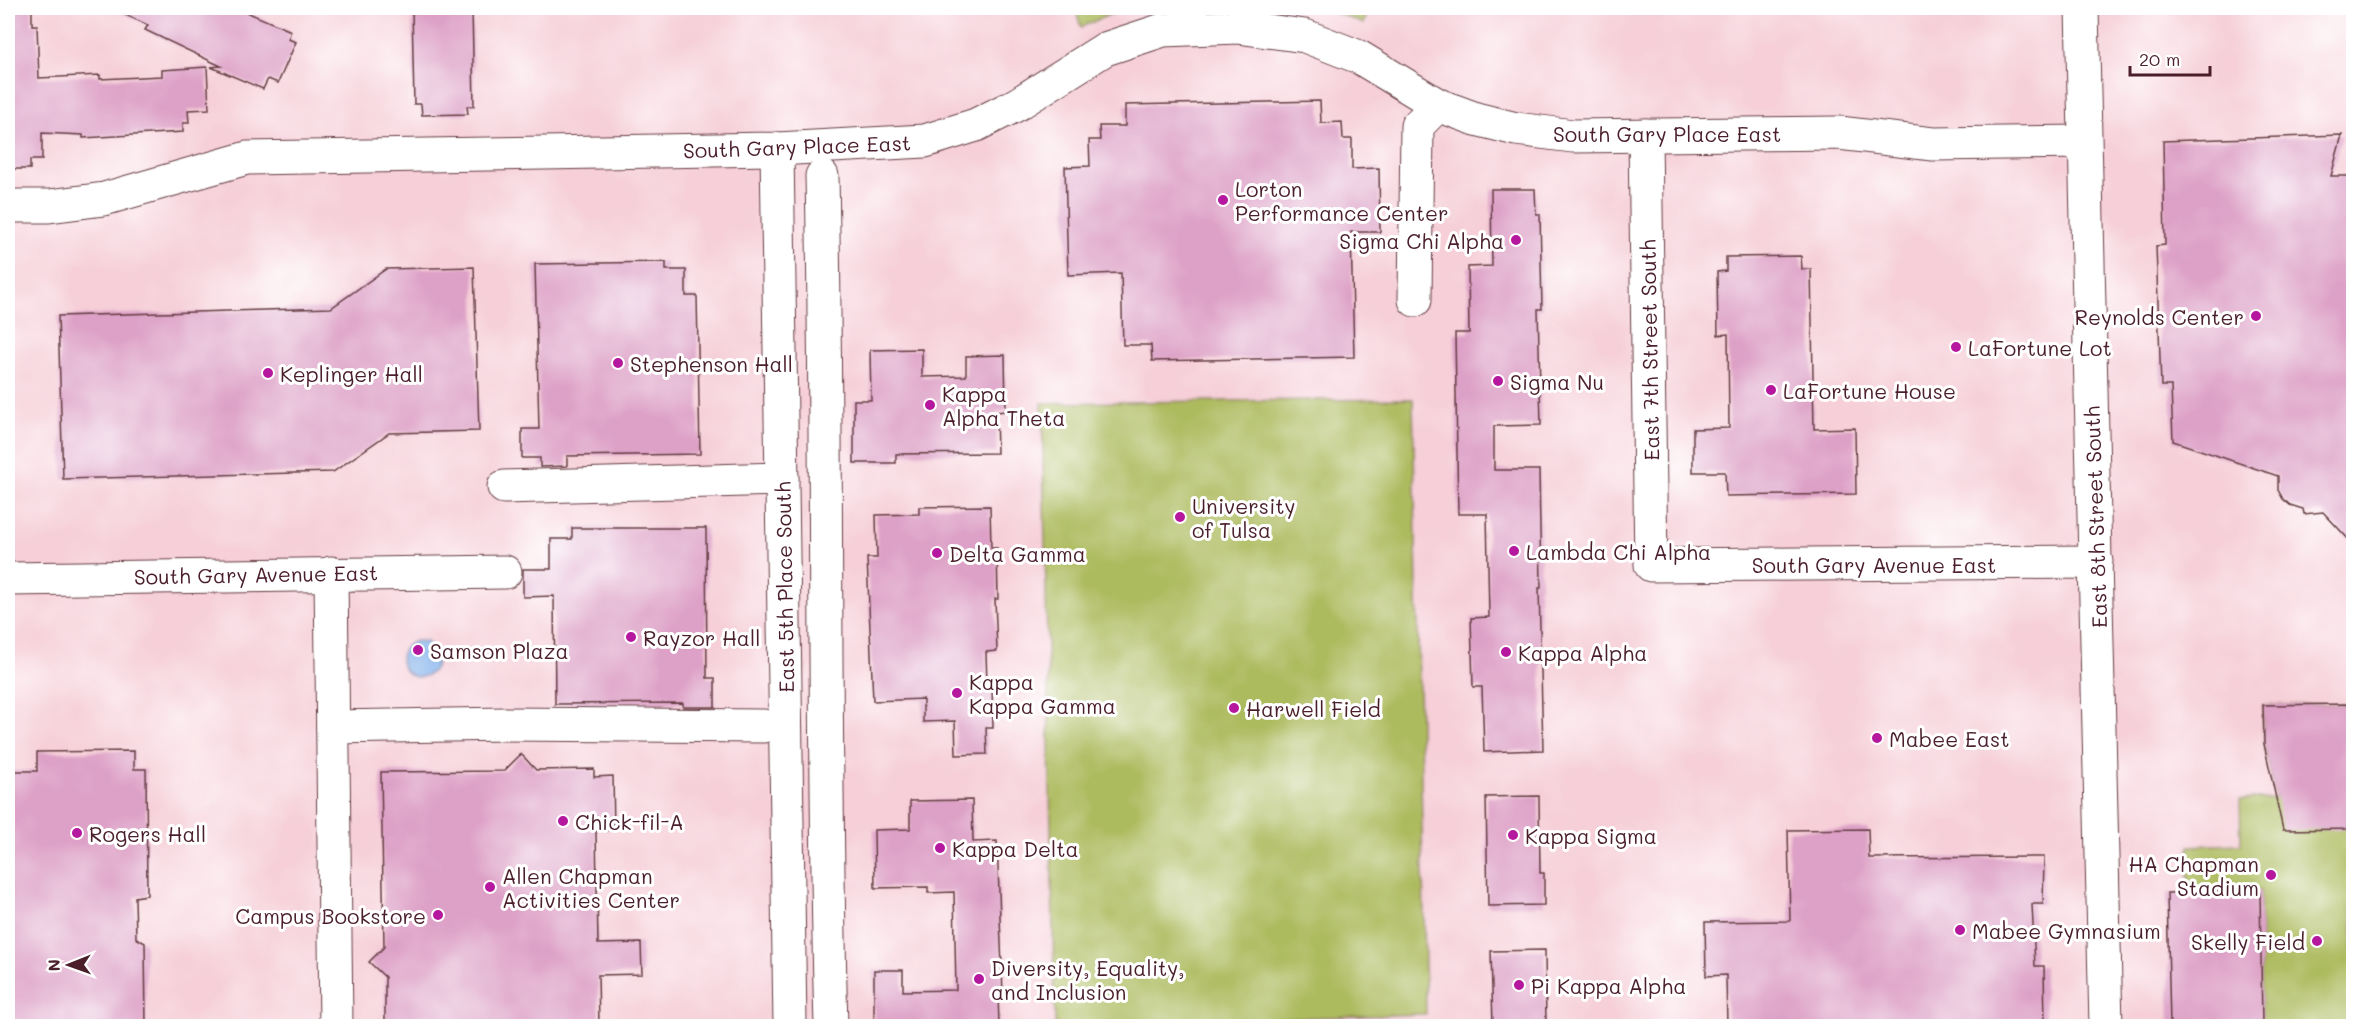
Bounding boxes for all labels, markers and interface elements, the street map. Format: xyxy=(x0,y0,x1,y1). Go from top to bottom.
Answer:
scale bar xyxy=(2130,39,2210,77)
text: 20 m xyxy=(2139,47,2180,71)
street label: South Gary Place East xyxy=(1553,120,1781,147)
street label: South Gary Place East xyxy=(682,129,912,163)
place label: Lorton Performance Center xyxy=(1235,175,1448,226)
marker: Lorton Performance Center xyxy=(1216,193,1230,207)
place label: Sigma Chi Alpha xyxy=(1339,227,1504,254)
marker: Sigma Chi Alpha xyxy=(1509,233,1523,247)
street label: East 7th Street South xyxy=(1634,239,1664,461)
place label: Reynolds Center xyxy=(2075,303,2244,330)
marker: Reynolds Center xyxy=(2249,309,2263,323)
place label: LaFortune Lot xyxy=(1968,334,2112,361)
marker: LaFortune Lot xyxy=(1949,340,1963,354)
place label: Stephenson Hall xyxy=(630,350,793,377)
marker: Stephenson Hall xyxy=(611,356,625,370)
place label: Keplinger Hall xyxy=(280,360,423,387)
marker: Keplinger Hall xyxy=(261,366,275,380)
place label: Sigma Nu xyxy=(1510,368,1604,395)
marker: Sigma Nu xyxy=(1491,374,1505,388)
place label: LaFortune House xyxy=(1783,377,1956,404)
place label: Kappa Alpha Theta xyxy=(942,380,1065,431)
marker: LaFortune House xyxy=(1764,383,1778,397)
marker: Kappa Alpha Theta xyxy=(923,398,937,412)
street label: East 8th Street South xyxy=(2078,405,2112,629)
street label: East 5th Place South xyxy=(769,481,799,693)
place label: University of Tulsa xyxy=(1192,492,1296,543)
marker: University of Tulsa xyxy=(1173,510,1187,524)
place label: Lambda Chi Alpha xyxy=(1526,538,1711,565)
place label: Delta Gamma xyxy=(949,540,1086,567)
marker: Lambda Chi Alpha xyxy=(1507,544,1521,558)
marker: Delta Gamma xyxy=(930,546,944,560)
street label: South Gary Avenue East xyxy=(1752,551,1996,578)
street label: South Gary Avenue East xyxy=(134,558,378,590)
place label: Rayzor Hall xyxy=(643,624,761,651)
marker: Rayzor Hall xyxy=(624,630,638,644)
place label: Samson Plaza xyxy=(430,637,569,664)
place label: Kappa Alpha xyxy=(1518,639,1647,666)
marker: Samson Plaza xyxy=(411,643,425,657)
marker: Kappa Alpha xyxy=(1499,645,1513,659)
place label: Kappa Kappa Gamma xyxy=(969,668,1116,719)
marker: Kappa Kappa Gamma xyxy=(950,686,964,700)
place label: Harwell Field xyxy=(1246,695,1381,722)
marker: Harwell Field xyxy=(1227,701,1241,715)
place label: Mabee East xyxy=(1889,725,2009,752)
marker: Mabee East xyxy=(1870,731,1884,745)
place label: Chick-fil-A xyxy=(575,808,684,835)
marker: Chick-fil-A xyxy=(556,814,570,828)
place label: Rogers Hall xyxy=(89,820,206,847)
place label: Kappa Sigma xyxy=(1525,822,1657,849)
marker: Rogers Hall xyxy=(70,826,84,840)
marker: Kappa Sigma xyxy=(1506,828,1520,842)
place label: Kappa Delta xyxy=(952,835,1079,862)
marker: Kappa Delta xyxy=(933,841,947,855)
place label: HA Chapman Stadium xyxy=(2128,850,2259,901)
place label: Allen Chapman Activities Center xyxy=(502,862,680,913)
marker: HA Chapman Stadium xyxy=(2264,868,2278,882)
marker: Allen Chapman Activities Center xyxy=(483,880,497,894)
place label: Campus Bookstore xyxy=(235,902,426,929)
marker: Campus Bookstore xyxy=(431,908,445,922)
place label: Mabee Gymnasium xyxy=(1972,917,2161,944)
marker: Mabee Gymnasium xyxy=(1953,923,1967,937)
place label: Skelly Field xyxy=(2191,928,2305,955)
marker: Skelly Field xyxy=(2310,934,2324,948)
north arrow xyxy=(39,935,99,995)
place label: Diversity, Equality, and Inclusion xyxy=(991,954,1185,1005)
text: N xyxy=(43,959,64,972)
marker: Diversity, Equality, and Inclusion xyxy=(972,972,986,986)
place label: Pi Kappa Alpha xyxy=(1531,972,1686,999)
marker: Pi Kappa Alpha xyxy=(1512,978,1526,992)

